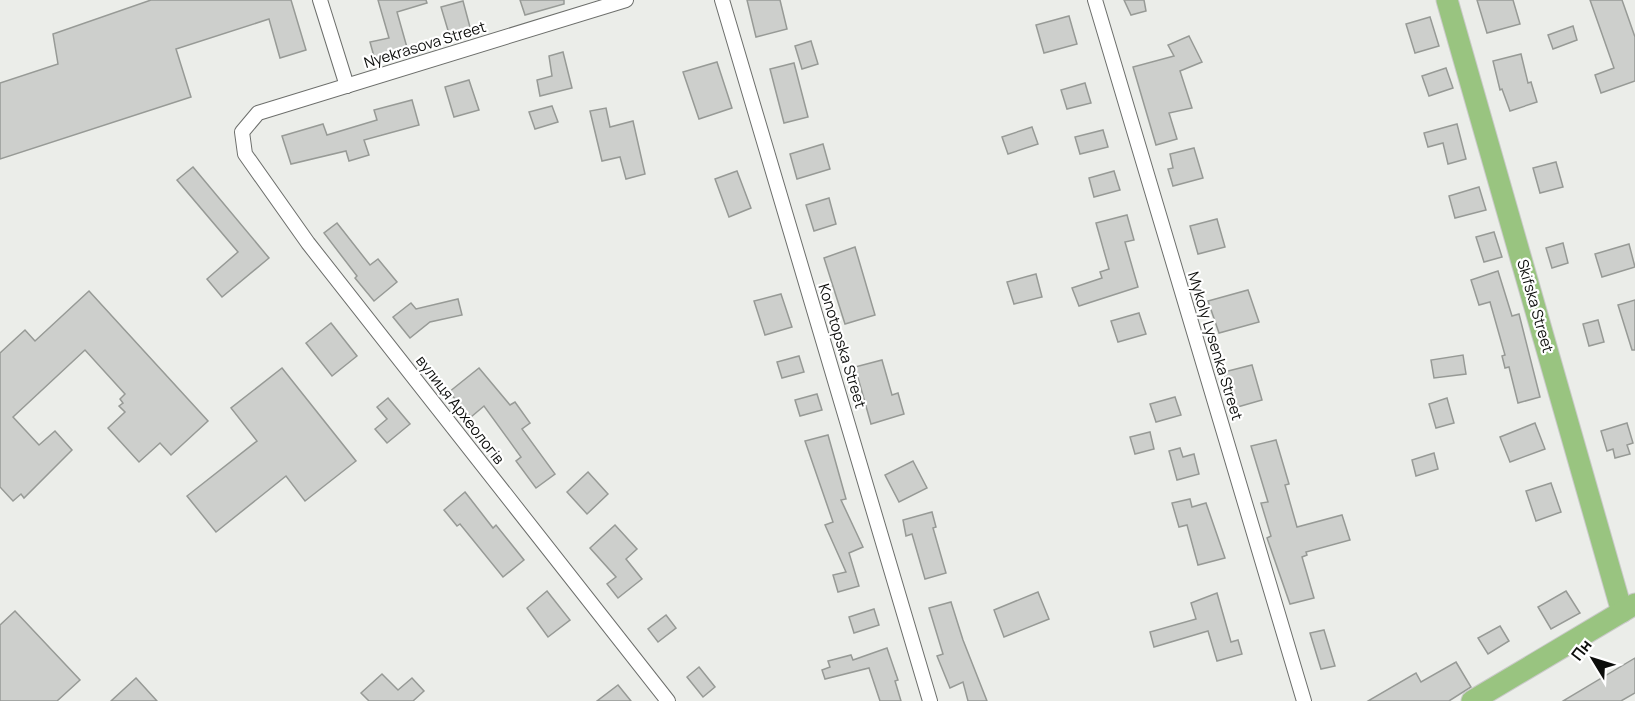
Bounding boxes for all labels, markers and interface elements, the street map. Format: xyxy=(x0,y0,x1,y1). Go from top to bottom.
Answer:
street label: Nyekrasova Street xyxy=(361,16,488,73)
street label: Skifska Street xyxy=(1512,257,1559,355)
street label: Mykoly Lysenka Street xyxy=(1183,269,1248,423)
street label: Konotopska Street xyxy=(814,281,871,411)
street label: вулиця Археологів xyxy=(411,351,510,468)
north arrow xyxy=(1563,629,1623,689)
text: Пн xyxy=(1566,635,1596,665)

